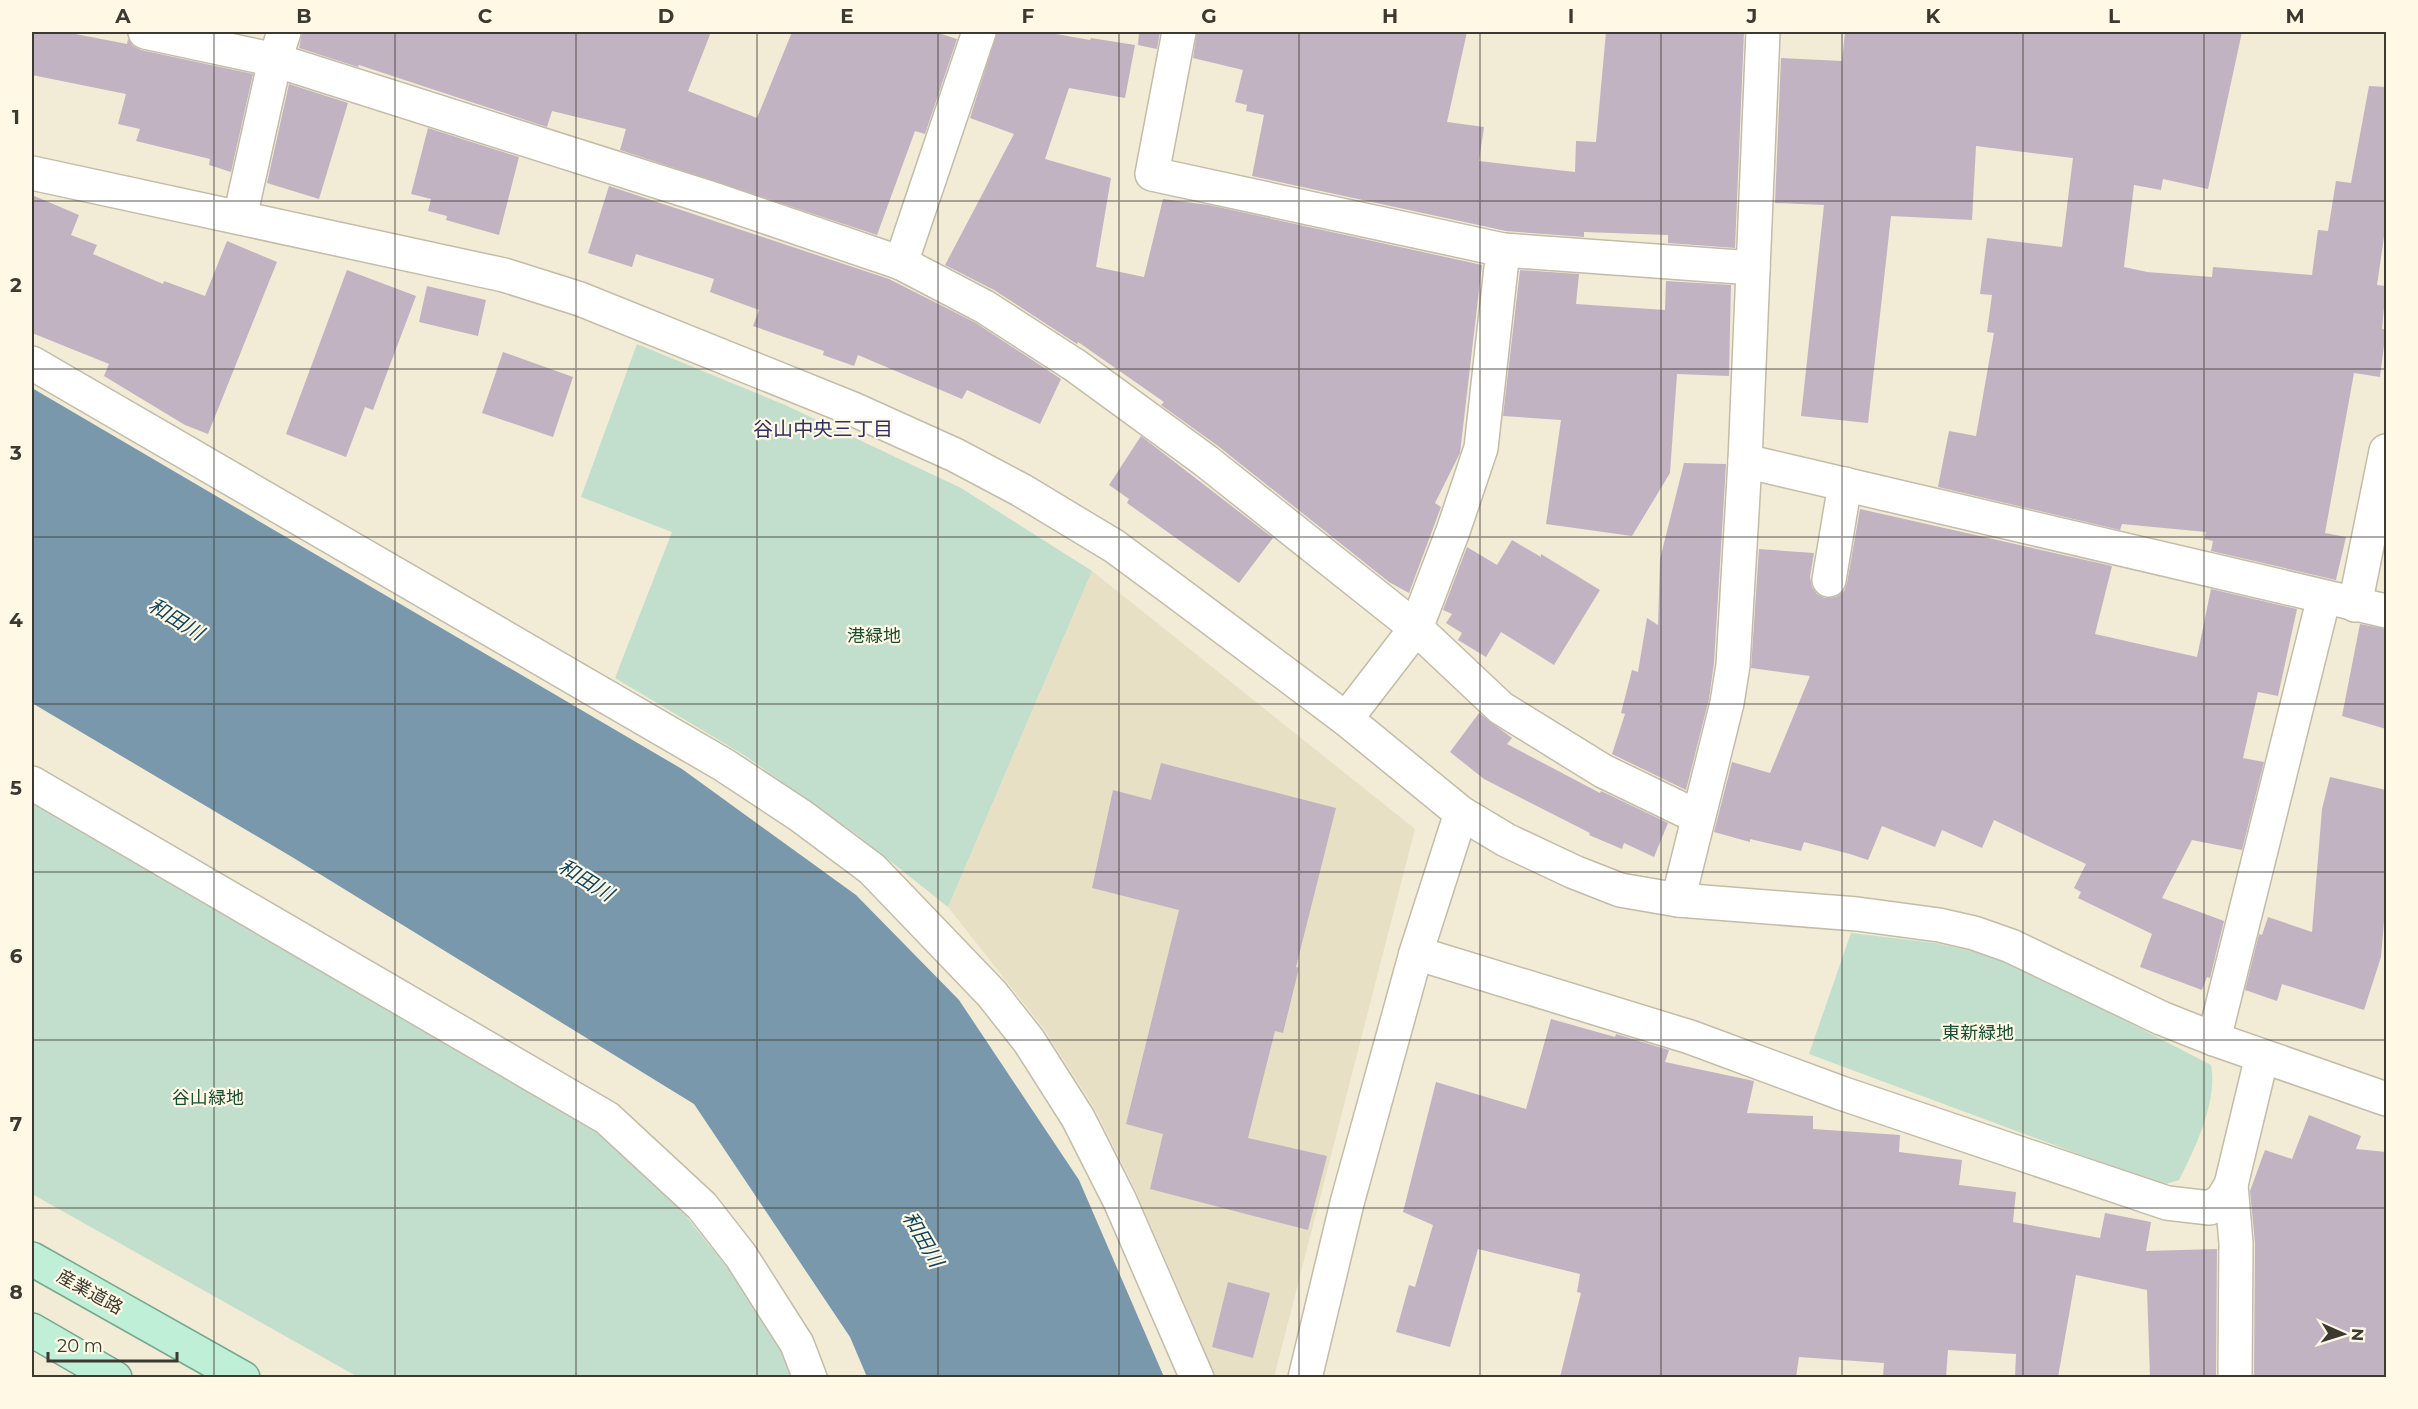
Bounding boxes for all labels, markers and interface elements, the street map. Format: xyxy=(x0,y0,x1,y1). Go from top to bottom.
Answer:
text: A xyxy=(114,4,131,28)
text: B xyxy=(296,4,312,28)
text: C xyxy=(478,4,493,28)
text: D xyxy=(658,4,674,28)
text: E xyxy=(840,4,854,28)
text: F xyxy=(1022,4,1035,28)
text: G xyxy=(1201,4,1217,28)
text: H xyxy=(1382,4,1398,28)
text: I xyxy=(1568,4,1574,28)
text: J xyxy=(1746,4,1757,28)
text: K xyxy=(1926,4,1942,28)
text: L xyxy=(2108,4,2120,28)
text: M xyxy=(2285,4,2305,28)
text: 1 xyxy=(12,105,20,129)
text: 2 xyxy=(10,273,22,297)
district label: 谷山中央三丁目 xyxy=(753,417,893,441)
text: 3 xyxy=(9,441,22,465)
water label: 和田川 xyxy=(144,593,209,646)
text: 4 xyxy=(9,608,23,632)
park label: 港緑地 xyxy=(847,625,901,647)
text: 5 xyxy=(10,776,22,800)
water label: 和田川 xyxy=(554,854,619,907)
text: 6 xyxy=(10,944,23,968)
park label: 東新緑地 xyxy=(1942,1022,2014,1044)
park label: 谷山緑地 xyxy=(172,1087,244,1109)
text: 7 xyxy=(10,1112,22,1136)
water label: 和田川 xyxy=(898,1207,949,1273)
street label: 産業道路 xyxy=(53,1265,127,1319)
text: 8 xyxy=(9,1280,23,1304)
north arrow xyxy=(2313,1304,2373,1364)
scale bar xyxy=(48,1325,177,1363)
text: N xyxy=(2348,1328,2367,1342)
text: 20 m xyxy=(57,1335,103,1357)

